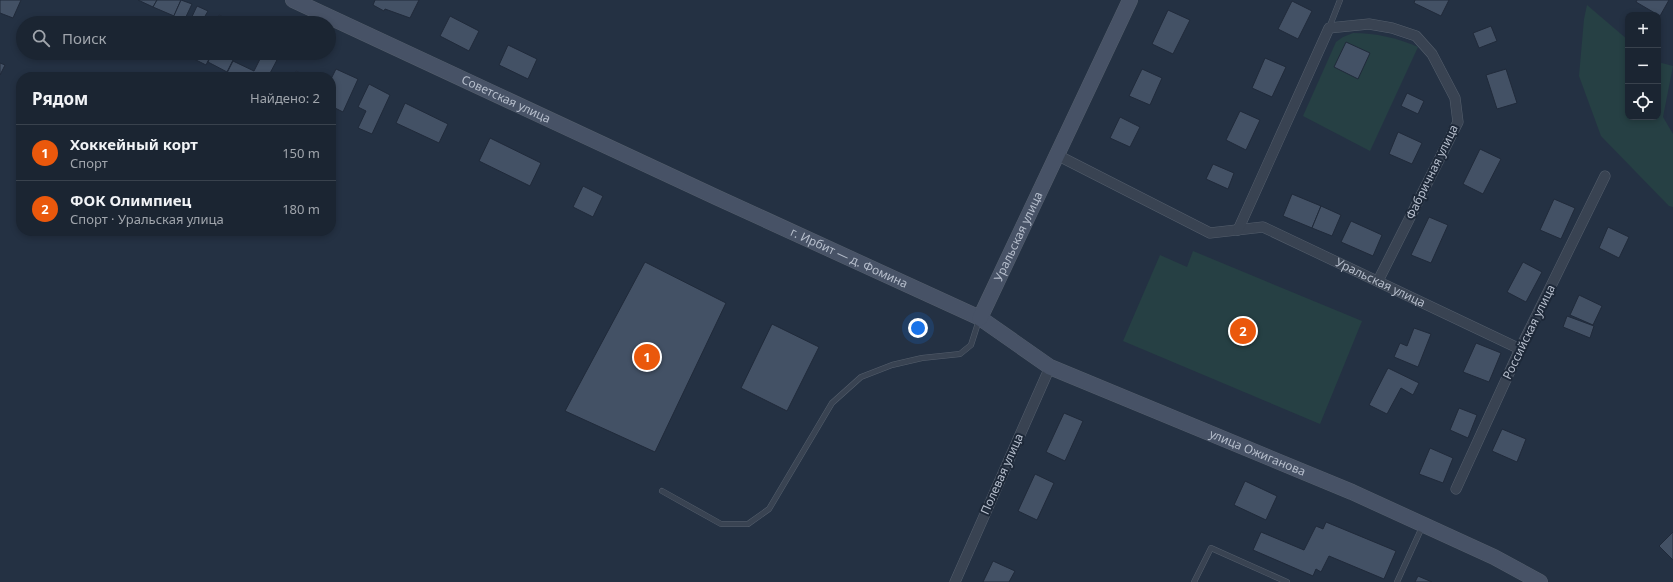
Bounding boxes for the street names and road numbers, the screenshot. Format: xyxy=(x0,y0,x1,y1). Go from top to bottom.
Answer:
street label: Советская улица xyxy=(459,71,554,127)
street label: Фабричная улица xyxy=(1401,122,1462,222)
street label: Уральская улица xyxy=(989,189,1046,284)
street label: г. Ирбит — д. Фомина xyxy=(788,223,911,292)
street label: Уральская улица xyxy=(1333,254,1428,311)
street label: Российская улица xyxy=(1498,281,1559,382)
street label: улица Ожиганова xyxy=(1207,425,1308,480)
street label: Полевая улица xyxy=(976,431,1027,517)

